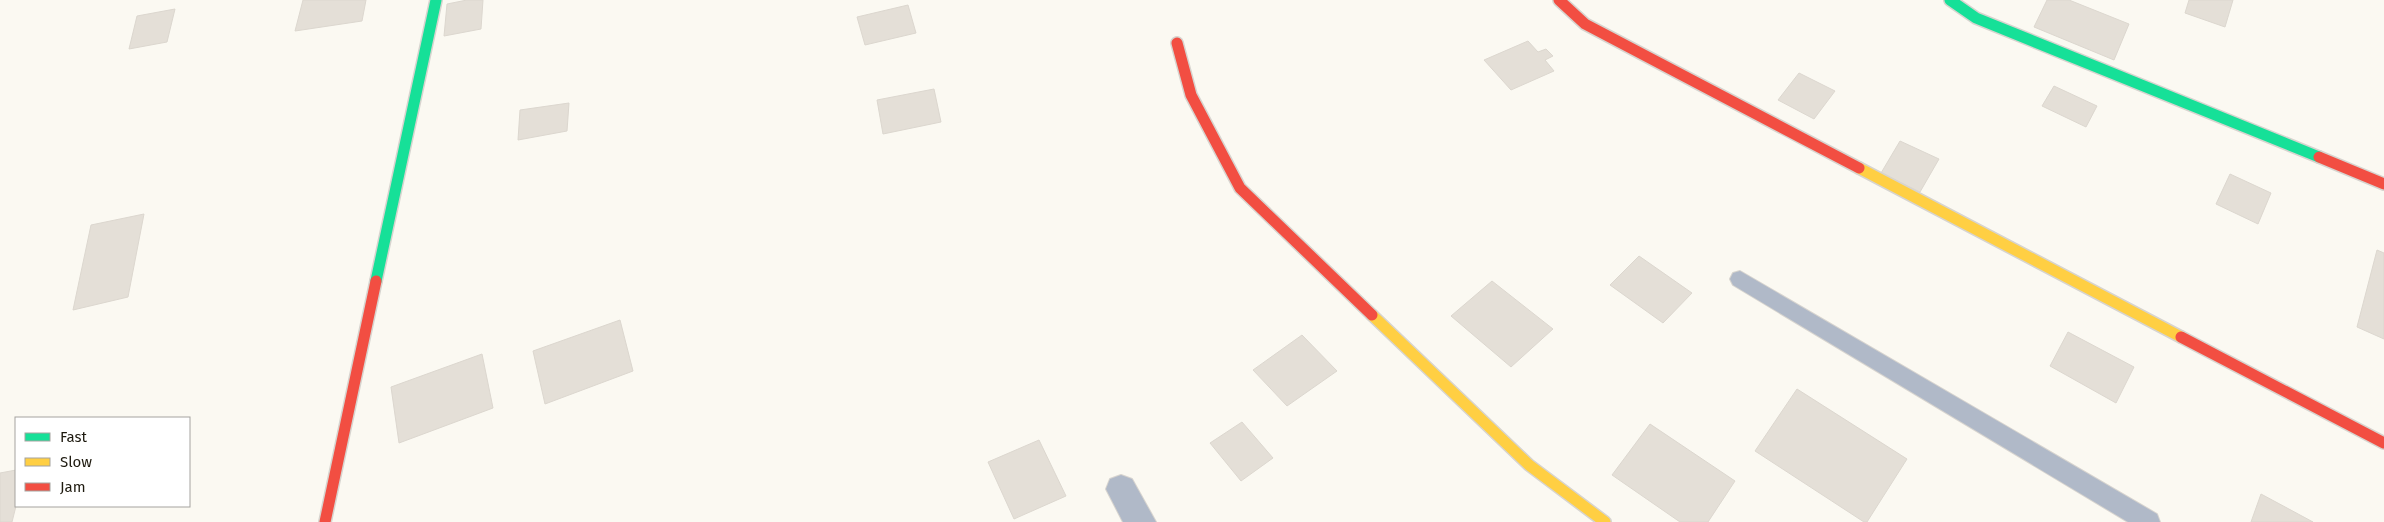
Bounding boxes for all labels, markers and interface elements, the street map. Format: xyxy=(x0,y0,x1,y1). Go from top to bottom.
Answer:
legend xyxy=(15,417,190,507)
text: Fast xyxy=(60,428,87,446)
text: Slow xyxy=(60,453,92,471)
text: Jam xyxy=(60,478,86,496)

